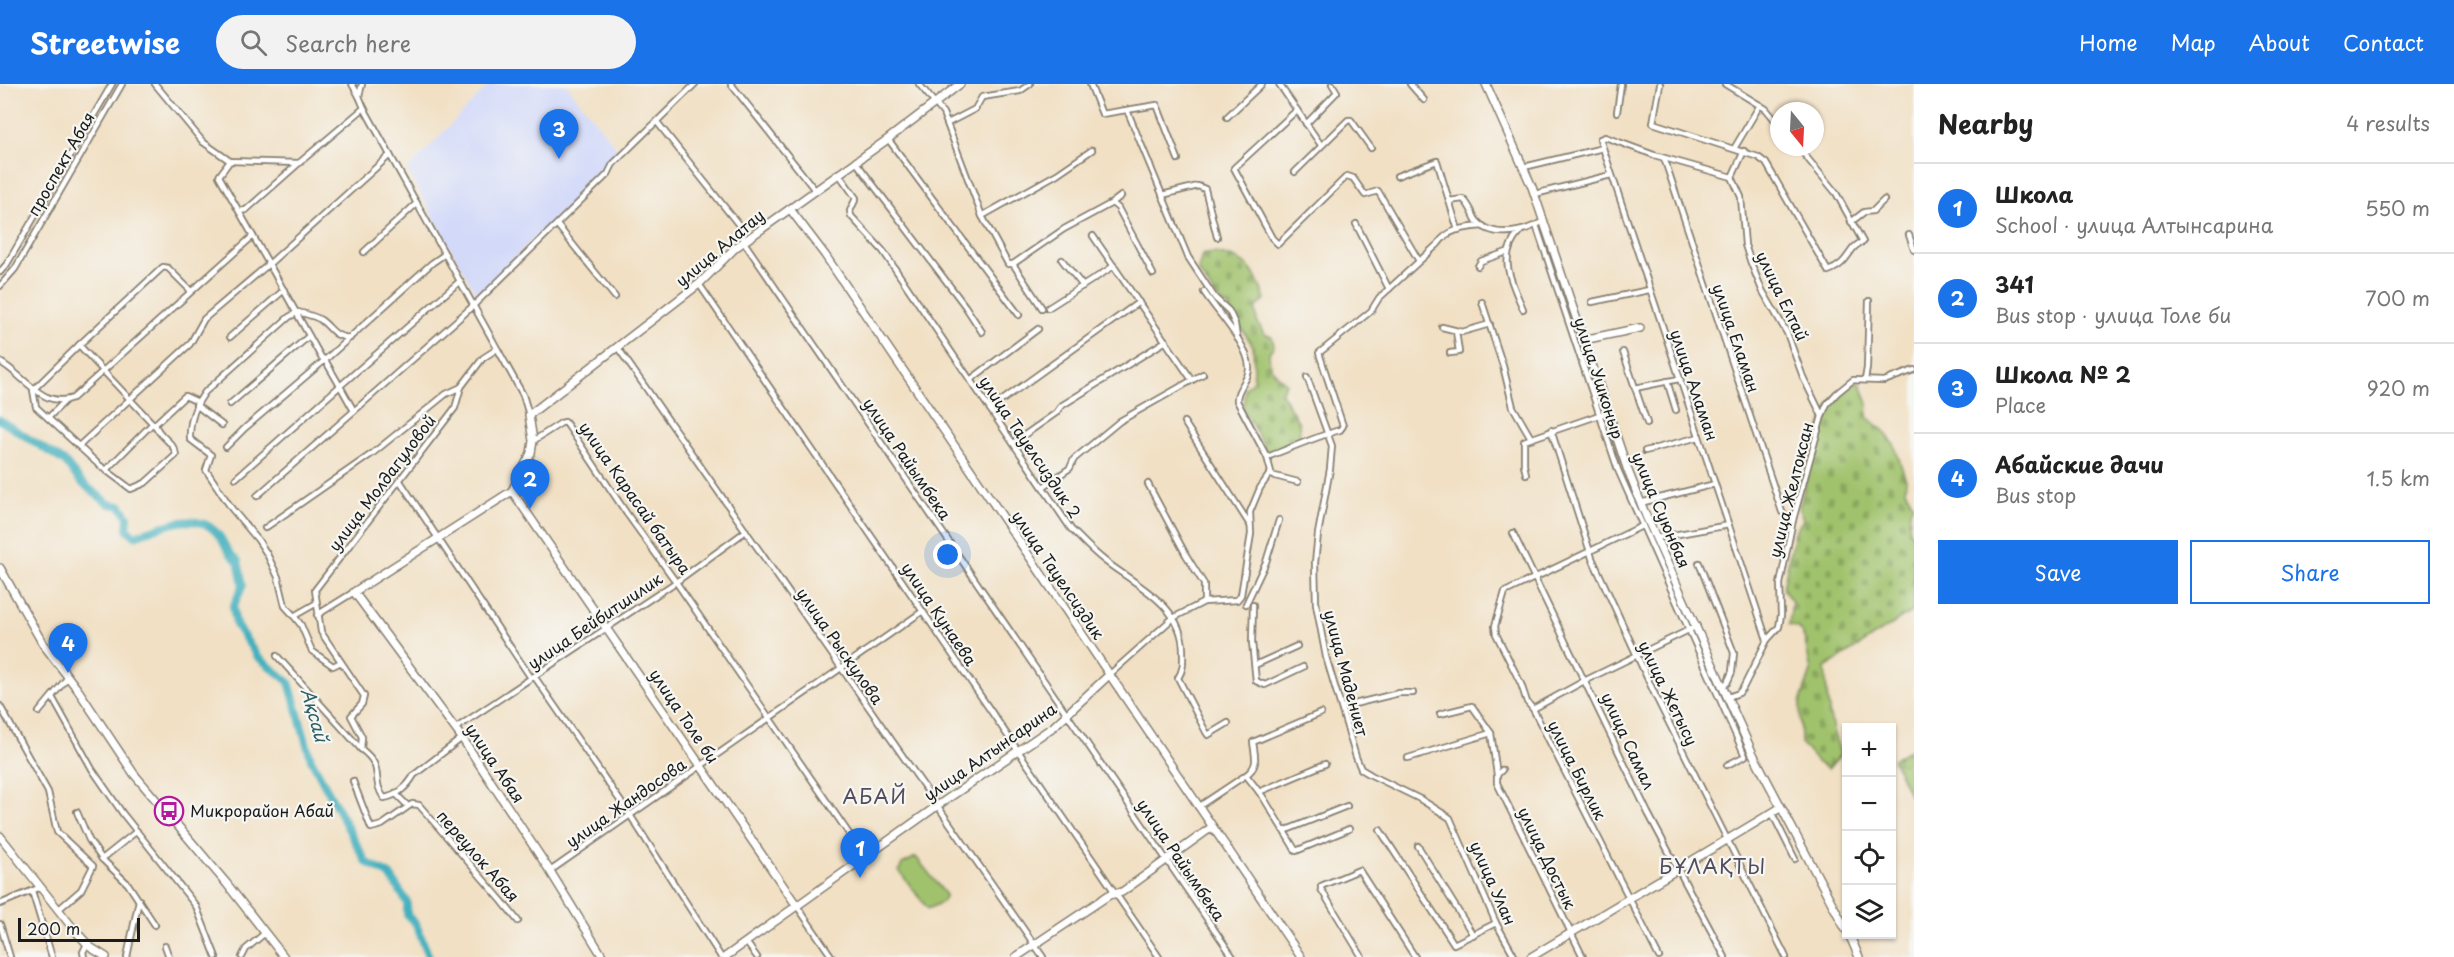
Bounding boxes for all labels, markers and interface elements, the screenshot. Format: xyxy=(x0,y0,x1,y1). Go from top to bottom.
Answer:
search box xyxy=(216,15,636,69)
text: Streetwise xyxy=(30,21,180,64)
icon: search xyxy=(237,26,270,59)
text: Search here xyxy=(285,26,411,59)
text: Home xyxy=(2079,26,2138,58)
text: Map xyxy=(2171,26,2216,58)
text: About xyxy=(2249,26,2310,58)
text: Contact xyxy=(2343,26,2424,58)
north arrow xyxy=(1770,102,1824,156)
text: Nearby xyxy=(1938,104,2033,143)
street label: проспект Абая xyxy=(21,107,100,220)
text: 4 results xyxy=(2346,108,2430,138)
pin: 3 xyxy=(540,110,578,159)
text: Школа xyxy=(1995,177,2073,210)
text: 1 xyxy=(1953,193,1962,223)
text: 550 m xyxy=(2365,193,2430,223)
street label: улица Алатау xyxy=(670,203,769,292)
text: School · улица Алтынсарина xyxy=(1995,210,2273,240)
street label: улица Елтай xyxy=(1751,247,1815,344)
text: 341 xyxy=(1995,267,2034,300)
street label: улица Еламан xyxy=(1707,280,1767,395)
text: 2 xyxy=(1950,283,1965,313)
text: 700 m xyxy=(2365,283,2430,313)
text: Bus stop · улица Толе би xyxy=(1995,300,2231,330)
street label: улица Ушконыр xyxy=(1569,314,1631,442)
street label: улица Аламан xyxy=(1665,326,1725,444)
text: Школа № 2 xyxy=(1995,357,2131,390)
street label: улица Тауелсиздик 2 xyxy=(974,370,1088,523)
text: 3 xyxy=(1951,373,1964,403)
text: 920 m xyxy=(2367,373,2430,403)
text: Place xyxy=(1995,390,2046,420)
street label: улица Райымбека xyxy=(858,392,958,524)
street label: улица Молдагуловой xyxy=(322,409,441,556)
street label: улица Карасай батыра xyxy=(574,416,698,579)
street label: улица Желтоксан xyxy=(1762,420,1818,560)
text: Абайские дачи xyxy=(1995,447,2164,480)
street label: улица Суюнбая xyxy=(1627,448,1697,571)
pin: 2 xyxy=(510,460,550,509)
text: 4 xyxy=(1951,463,1964,493)
text: 1.5 km xyxy=(2367,463,2430,493)
text: Bus stop xyxy=(1995,480,2076,510)
street label: улица Тауелсиздик xyxy=(1007,505,1111,644)
your location xyxy=(933,540,962,569)
button: Save xyxy=(1938,540,2178,604)
button: Share xyxy=(2190,540,2430,604)
street label: улица Кунаева xyxy=(896,557,983,670)
street label: улица Бейбитшилик xyxy=(522,566,667,674)
street label: улица Рыскулова xyxy=(792,582,890,709)
street label: улица Мадениет xyxy=(1319,607,1375,739)
pin: 4 xyxy=(48,624,88,673)
street label: улица Жетысу xyxy=(1633,636,1705,749)
street label: улица Толе би xyxy=(644,663,725,768)
water label: Ақсай xyxy=(295,684,337,747)
street label: улица Самал xyxy=(1596,688,1662,793)
street label: улица Алтынсарина xyxy=(918,696,1061,806)
street label: улица Бирлик xyxy=(1542,716,1614,824)
street label: улица Абая xyxy=(460,718,531,807)
map controls xyxy=(1842,723,1896,939)
button: + xyxy=(1842,723,1896,777)
street label: улица Жандосова xyxy=(560,752,690,853)
button: − xyxy=(1842,777,1896,831)
district label: АБАЙ xyxy=(842,781,908,811)
street label: улица Райымбека xyxy=(1132,793,1232,925)
bus stop icon: Микрорайон Абай xyxy=(153,795,185,827)
place label: Микрорайон Абай xyxy=(190,798,334,822)
street label: улица Достык xyxy=(1513,802,1583,913)
street label: переулок Абая xyxy=(432,804,526,907)
pin: 1 xyxy=(840,828,880,878)
button: locate xyxy=(1842,831,1896,885)
street label: улица Улан xyxy=(1465,837,1523,928)
district label: БҰЛАҚТЫ xyxy=(1659,851,1767,881)
button: layers xyxy=(1842,885,1896,939)
scale bar xyxy=(18,915,140,942)
text: 200 m xyxy=(27,916,80,940)

